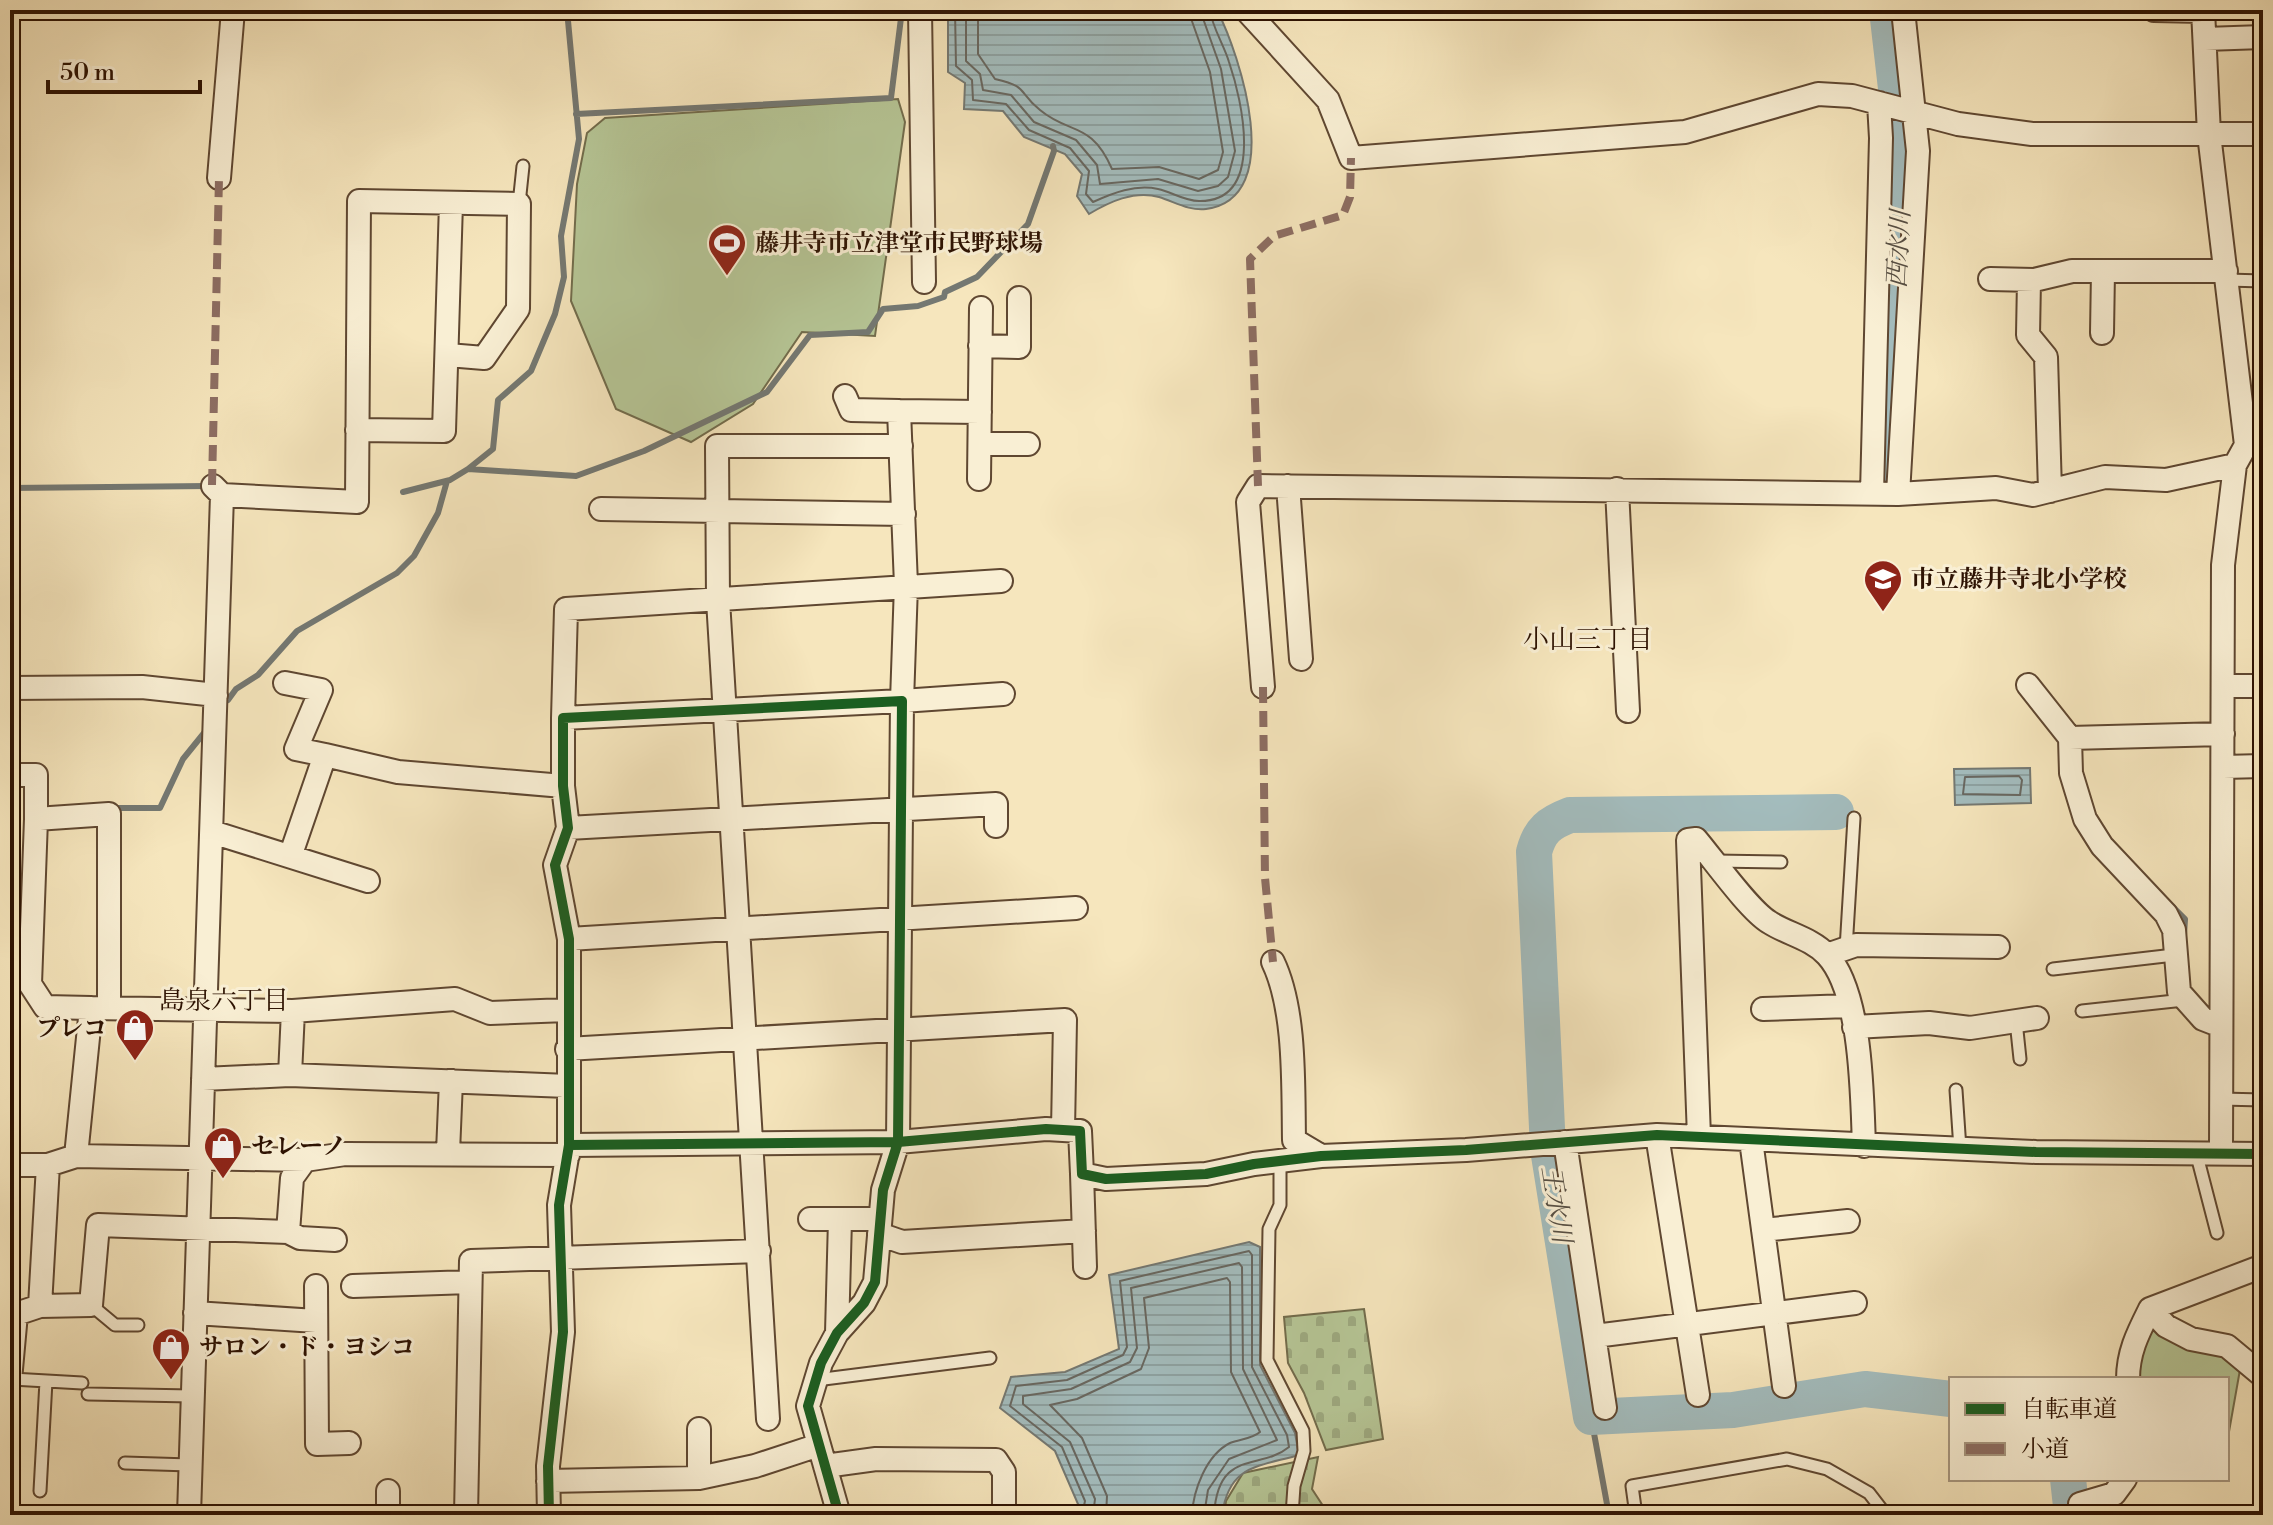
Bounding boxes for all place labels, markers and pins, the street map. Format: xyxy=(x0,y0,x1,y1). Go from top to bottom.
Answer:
sports icon: 藤井寺市立津堂市民野球場 xyxy=(706,222,748,277)
place label: 藤井寺市立津堂市民野球場 xyxy=(755,229,1043,259)
school or university icon: 市立藤井寺北小学校 xyxy=(1862,558,1904,613)
place label: 市立藤井寺北小学校 xyxy=(1911,565,2127,595)
shop icon: プレコ xyxy=(114,1007,156,1062)
place label: プレコ xyxy=(36,1014,107,1044)
shop icon: セレーノ xyxy=(202,1125,244,1180)
place label: セレーノ xyxy=(251,1132,347,1162)
shop icon: サロン・ド・ヨシコ xyxy=(150,1326,192,1381)
place label: サロン・ド・ヨシコ xyxy=(199,1333,415,1363)

